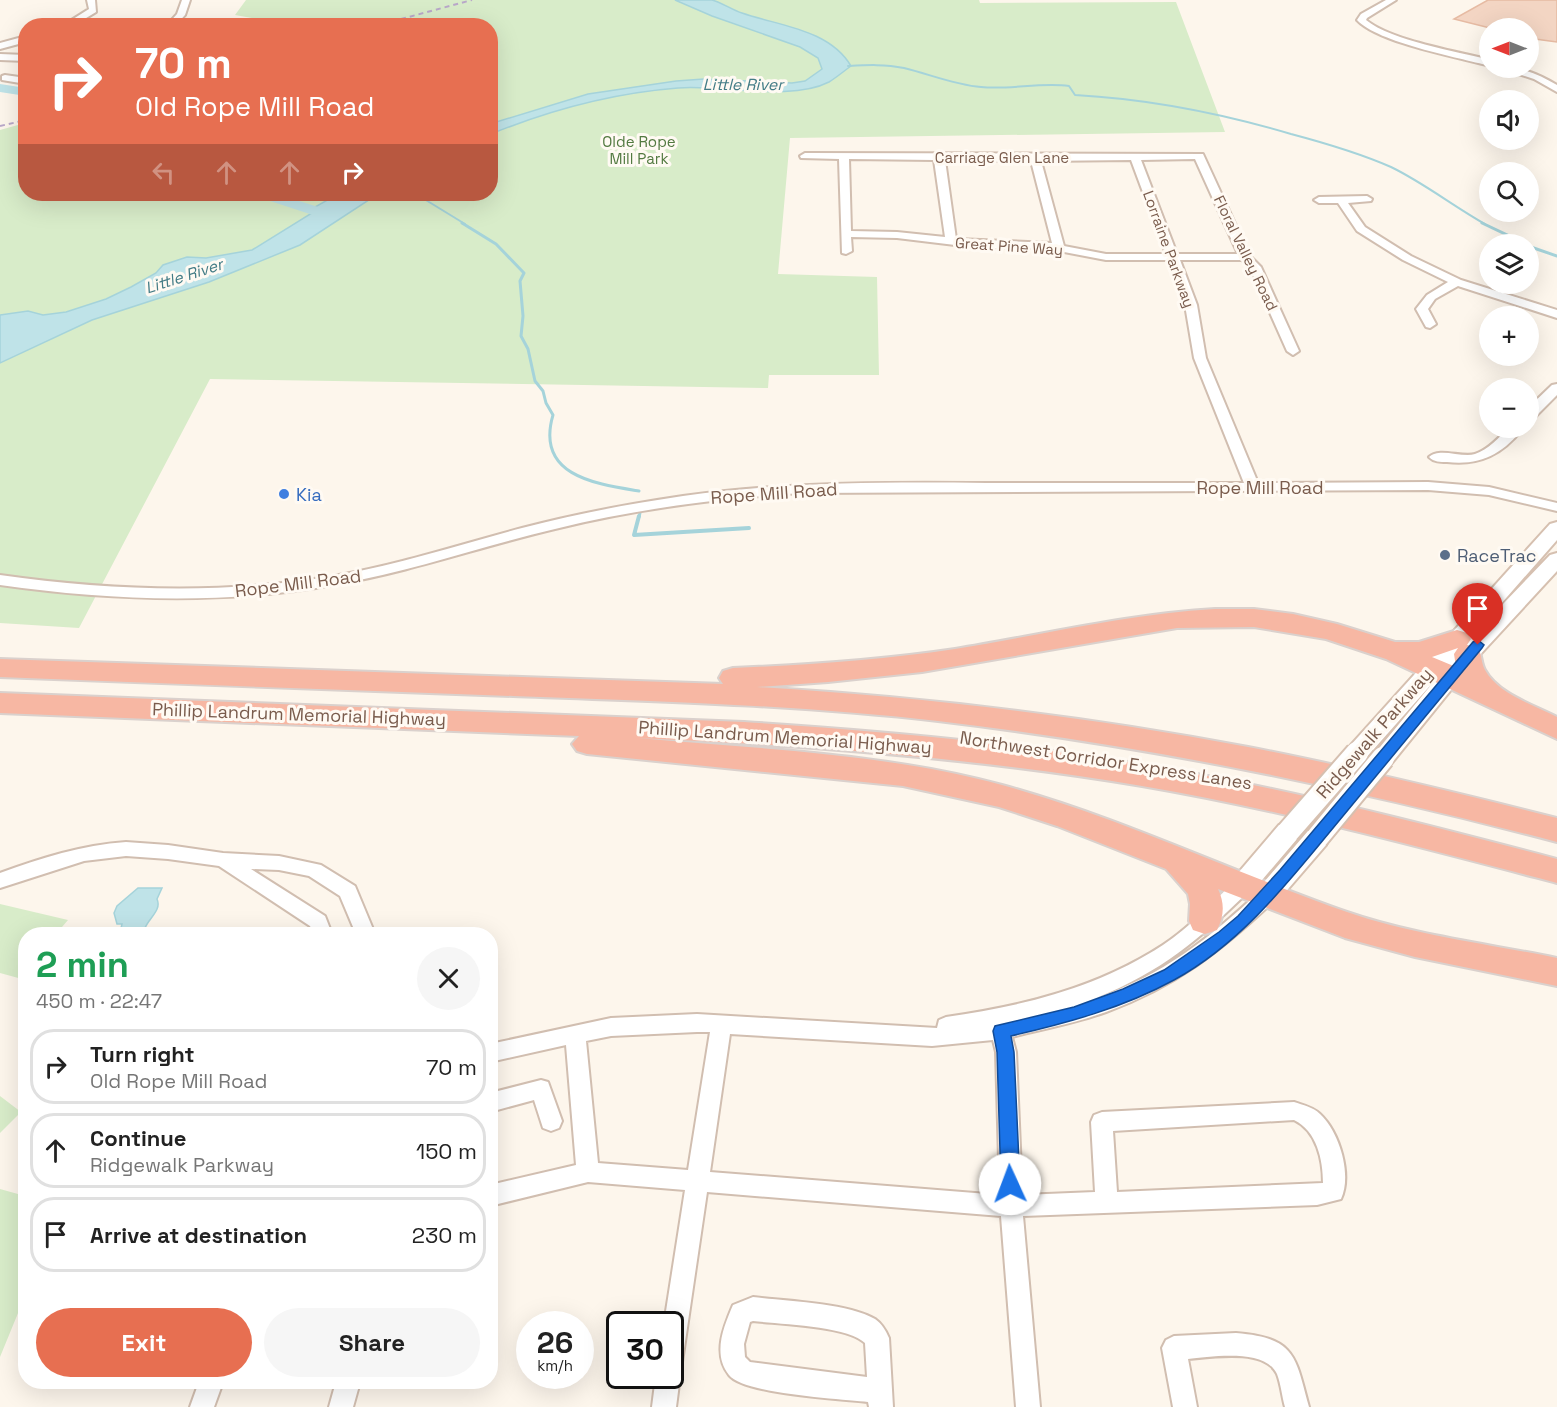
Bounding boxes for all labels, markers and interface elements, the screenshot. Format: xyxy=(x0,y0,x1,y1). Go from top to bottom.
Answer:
north arrow xyxy=(1479,18,1539,78)
map controls xyxy=(1479,18,1539,438)
text: 70 m xyxy=(135,37,232,90)
icon: right xyxy=(36,42,114,120)
water label: Little River xyxy=(703,74,785,95)
text: Old Rope Mill Road xyxy=(135,89,374,124)
button: sound xyxy=(1479,90,1539,150)
park label: Olde Rope Mill Park xyxy=(602,132,676,168)
street label: Carriage Glen Lane xyxy=(935,148,1069,167)
icon: left xyxy=(147,156,180,189)
icon: ahead xyxy=(210,156,243,189)
icon: ahead xyxy=(273,156,306,189)
icon: right xyxy=(336,156,369,189)
button: search xyxy=(1479,162,1539,222)
street label: Lorraine Parkway xyxy=(1139,188,1199,310)
street label: Floral Valley Road xyxy=(1210,192,1282,314)
street label: Great Pine Way xyxy=(954,233,1064,259)
button: layers xyxy=(1479,234,1539,294)
water label: Little River xyxy=(142,253,227,298)
button: + xyxy=(1479,306,1539,366)
button: − xyxy=(1479,378,1539,438)
street label: Rope Mill Road xyxy=(1197,476,1323,499)
street label: Rope Mill Road xyxy=(710,477,838,509)
place label: Kia xyxy=(296,483,322,506)
marker: Kia xyxy=(277,487,291,501)
place label: RaceTrac xyxy=(1457,544,1536,567)
marker: RaceTrac xyxy=(1438,548,1452,562)
street label: Rope Mill Road xyxy=(234,564,362,602)
pin xyxy=(1452,583,1503,645)
icon: arrive xyxy=(1461,592,1494,625)
street label: Ridgewalk Parkway xyxy=(1311,663,1437,803)
street label: Phillip Landrum Memorial Highway xyxy=(152,697,446,731)
street label: Phillip Landrum Memorial Highway xyxy=(638,715,932,759)
street label: Northwest Corridor Express Lanes xyxy=(958,726,1254,794)
text: 2 min xyxy=(36,942,129,988)
button: close xyxy=(417,947,480,1010)
text: 450 m · 22:47 xyxy=(36,988,162,1014)
text: Turn right xyxy=(90,1040,195,1068)
icon: right xyxy=(39,1050,72,1083)
text: 70 m xyxy=(426,1053,477,1081)
text: Old Rope Mill Road xyxy=(90,1068,267,1094)
text: Continue xyxy=(90,1124,186,1152)
icon: ahead xyxy=(39,1134,72,1167)
text: 150 m xyxy=(416,1137,477,1165)
text: Ridgewalk Parkway xyxy=(90,1152,274,1178)
position arrow xyxy=(978,1152,1042,1216)
icon: arrive xyxy=(39,1218,72,1251)
text: Arrive at destination xyxy=(90,1221,307,1249)
text: 230 m xyxy=(412,1221,477,1249)
button: Exit xyxy=(36,1308,252,1377)
button: Share xyxy=(264,1308,480,1377)
speed limit sign: 30 xyxy=(606,1311,684,1389)
text: 26 xyxy=(537,1323,573,1362)
text: km/h xyxy=(537,1356,573,1375)

